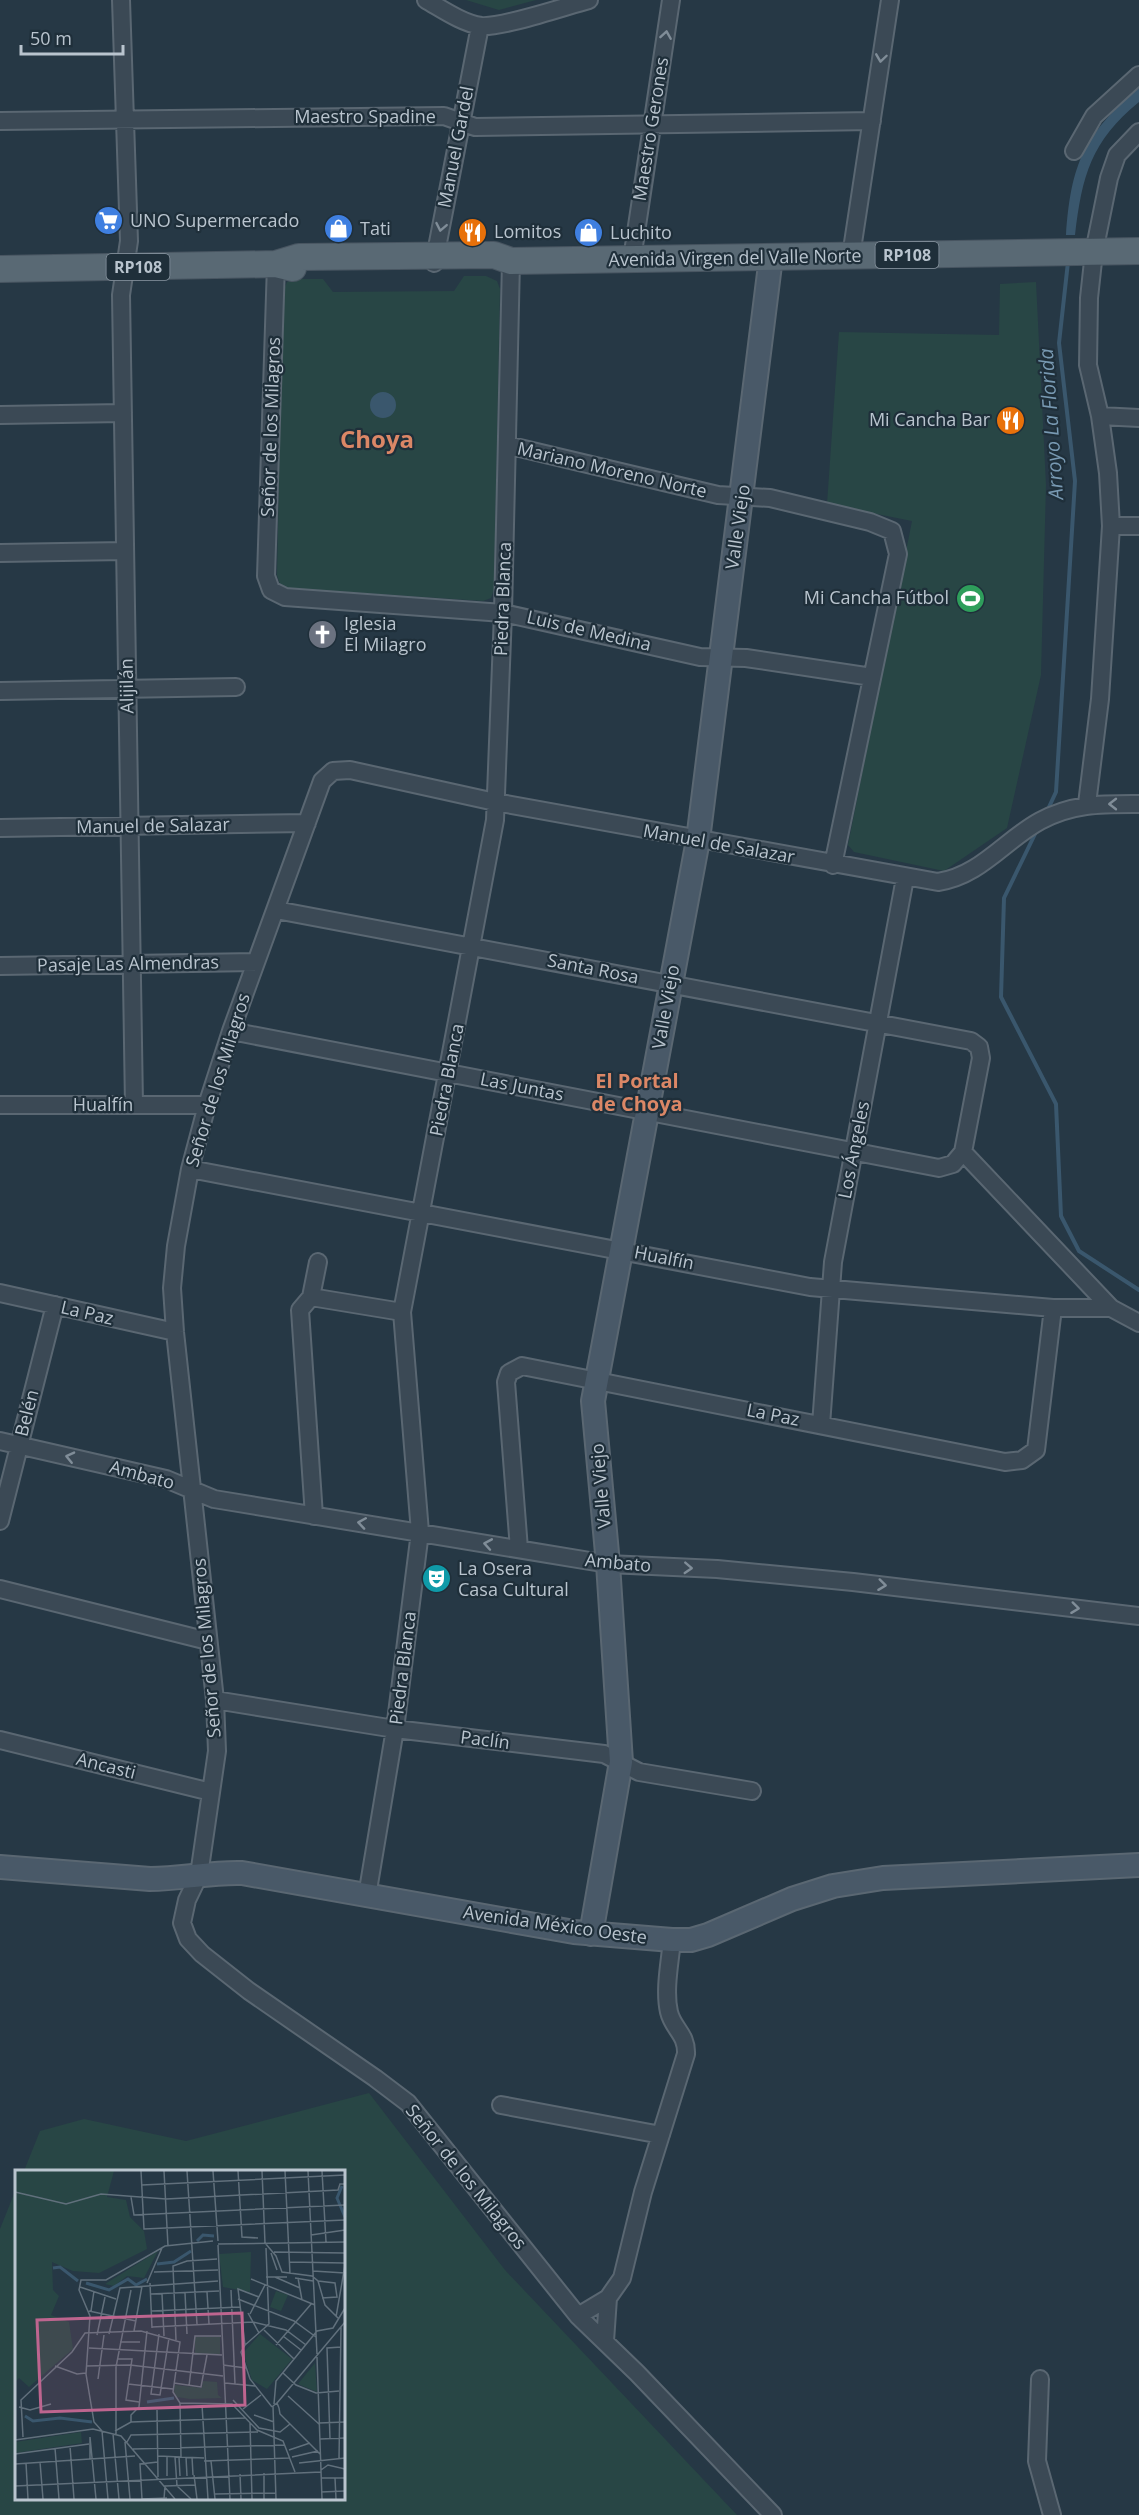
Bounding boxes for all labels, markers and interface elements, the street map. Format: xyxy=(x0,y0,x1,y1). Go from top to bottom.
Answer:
scale bar xyxy=(21,18,123,56)
text: 50 m xyxy=(30,26,72,50)
one-way arrow xyxy=(659,30,671,40)
one-way arrow xyxy=(875,53,887,62)
street label: Maestro Gerones xyxy=(627,55,673,202)
street label: Manuel Gardel xyxy=(431,84,479,210)
street label: Maestro Spadine xyxy=(294,104,436,128)
supermarket icon: UNO Supermercado xyxy=(93,205,125,237)
place label: UNO Supermercado xyxy=(130,208,299,232)
shop icon: Tati xyxy=(323,213,355,245)
place label: Tati xyxy=(360,216,391,240)
restaurant icon: Lomitos xyxy=(457,216,489,248)
shop icon: Luchito xyxy=(573,217,605,249)
place label: Lomitos xyxy=(494,219,561,243)
place label: Luchito xyxy=(610,220,672,244)
one-way arrow xyxy=(435,222,448,232)
road number: RP108 xyxy=(876,242,938,268)
street label: Avenida Virgen del Valle Norte xyxy=(608,243,862,271)
road number: RP108 xyxy=(106,254,170,280)
street label: Señor de los Milagros xyxy=(255,337,285,517)
water label: Arroyo La Florida xyxy=(1032,347,1069,503)
restaurant icon: Mi Cancha Bar xyxy=(995,404,1027,436)
place label: Mi Cancha Bar xyxy=(869,407,991,431)
district label: Choya xyxy=(340,422,414,455)
street label: Mariano Moreno Norte xyxy=(515,436,709,503)
street label: Valle Viejo xyxy=(719,483,755,571)
street label: Piedra Blanca xyxy=(488,541,516,657)
sports icon: Mi Cancha Fútbol xyxy=(954,582,986,614)
place label: Mi Cancha Fútbol xyxy=(804,585,949,609)
street label: Luis de Medina xyxy=(525,604,654,656)
place label: Iglesia El Milagro xyxy=(344,611,426,656)
church icon: Iglesia El Milagro xyxy=(307,618,339,650)
street label: Alijilán xyxy=(114,658,138,714)
one-way arrow xyxy=(1109,798,1118,810)
street label: Manuel de Salazar xyxy=(76,812,231,838)
street label: Manuel de Salazar xyxy=(641,818,798,868)
street label: Santa Rosa xyxy=(545,947,641,989)
street label: Pasaje Las Almendras xyxy=(37,949,219,977)
street label: Valle Viejo xyxy=(646,963,684,1051)
street label: Señor de los Milagros xyxy=(179,990,255,1169)
street label: Piedra Blanca xyxy=(423,1021,469,1138)
street label: Las Juntas xyxy=(478,1066,566,1106)
district label: El Portal de Choya xyxy=(591,1067,683,1117)
street label: Hualfín xyxy=(73,1092,133,1116)
street label: Los Ángeles xyxy=(832,1099,874,1201)
street label: Hualfín xyxy=(632,1239,696,1275)
street label: La Paz xyxy=(59,1294,116,1330)
street label: Belén xyxy=(9,1387,43,1439)
street label: La Paz xyxy=(745,1397,802,1431)
street label: Valle Viejo xyxy=(584,1443,616,1530)
one-way arrow xyxy=(66,1452,76,1465)
street label: Ambato xyxy=(107,1454,177,1494)
one-way arrow xyxy=(358,1517,368,1530)
one-way arrow xyxy=(484,1538,493,1550)
street label: Ambato xyxy=(584,1547,652,1577)
place label: La Osera Casa Cultural xyxy=(458,1556,569,1601)
street label: Señor de los Milagros xyxy=(186,1557,226,1739)
one-way arrow xyxy=(683,1561,692,1574)
theatre icon: La Osera Casa Cultural xyxy=(421,1563,453,1595)
one-way arrow xyxy=(877,1578,886,1591)
one-way arrow xyxy=(1071,1601,1080,1614)
street label: Piedra Blanca xyxy=(383,1610,421,1726)
street label: Paclín xyxy=(459,1724,511,1754)
street label: Ancasti xyxy=(74,1746,139,1784)
street label: Avenida México Oeste xyxy=(462,1899,649,1949)
street label: Señor de los Milagros xyxy=(401,2099,533,2254)
inset map xyxy=(15,2170,345,2500)

